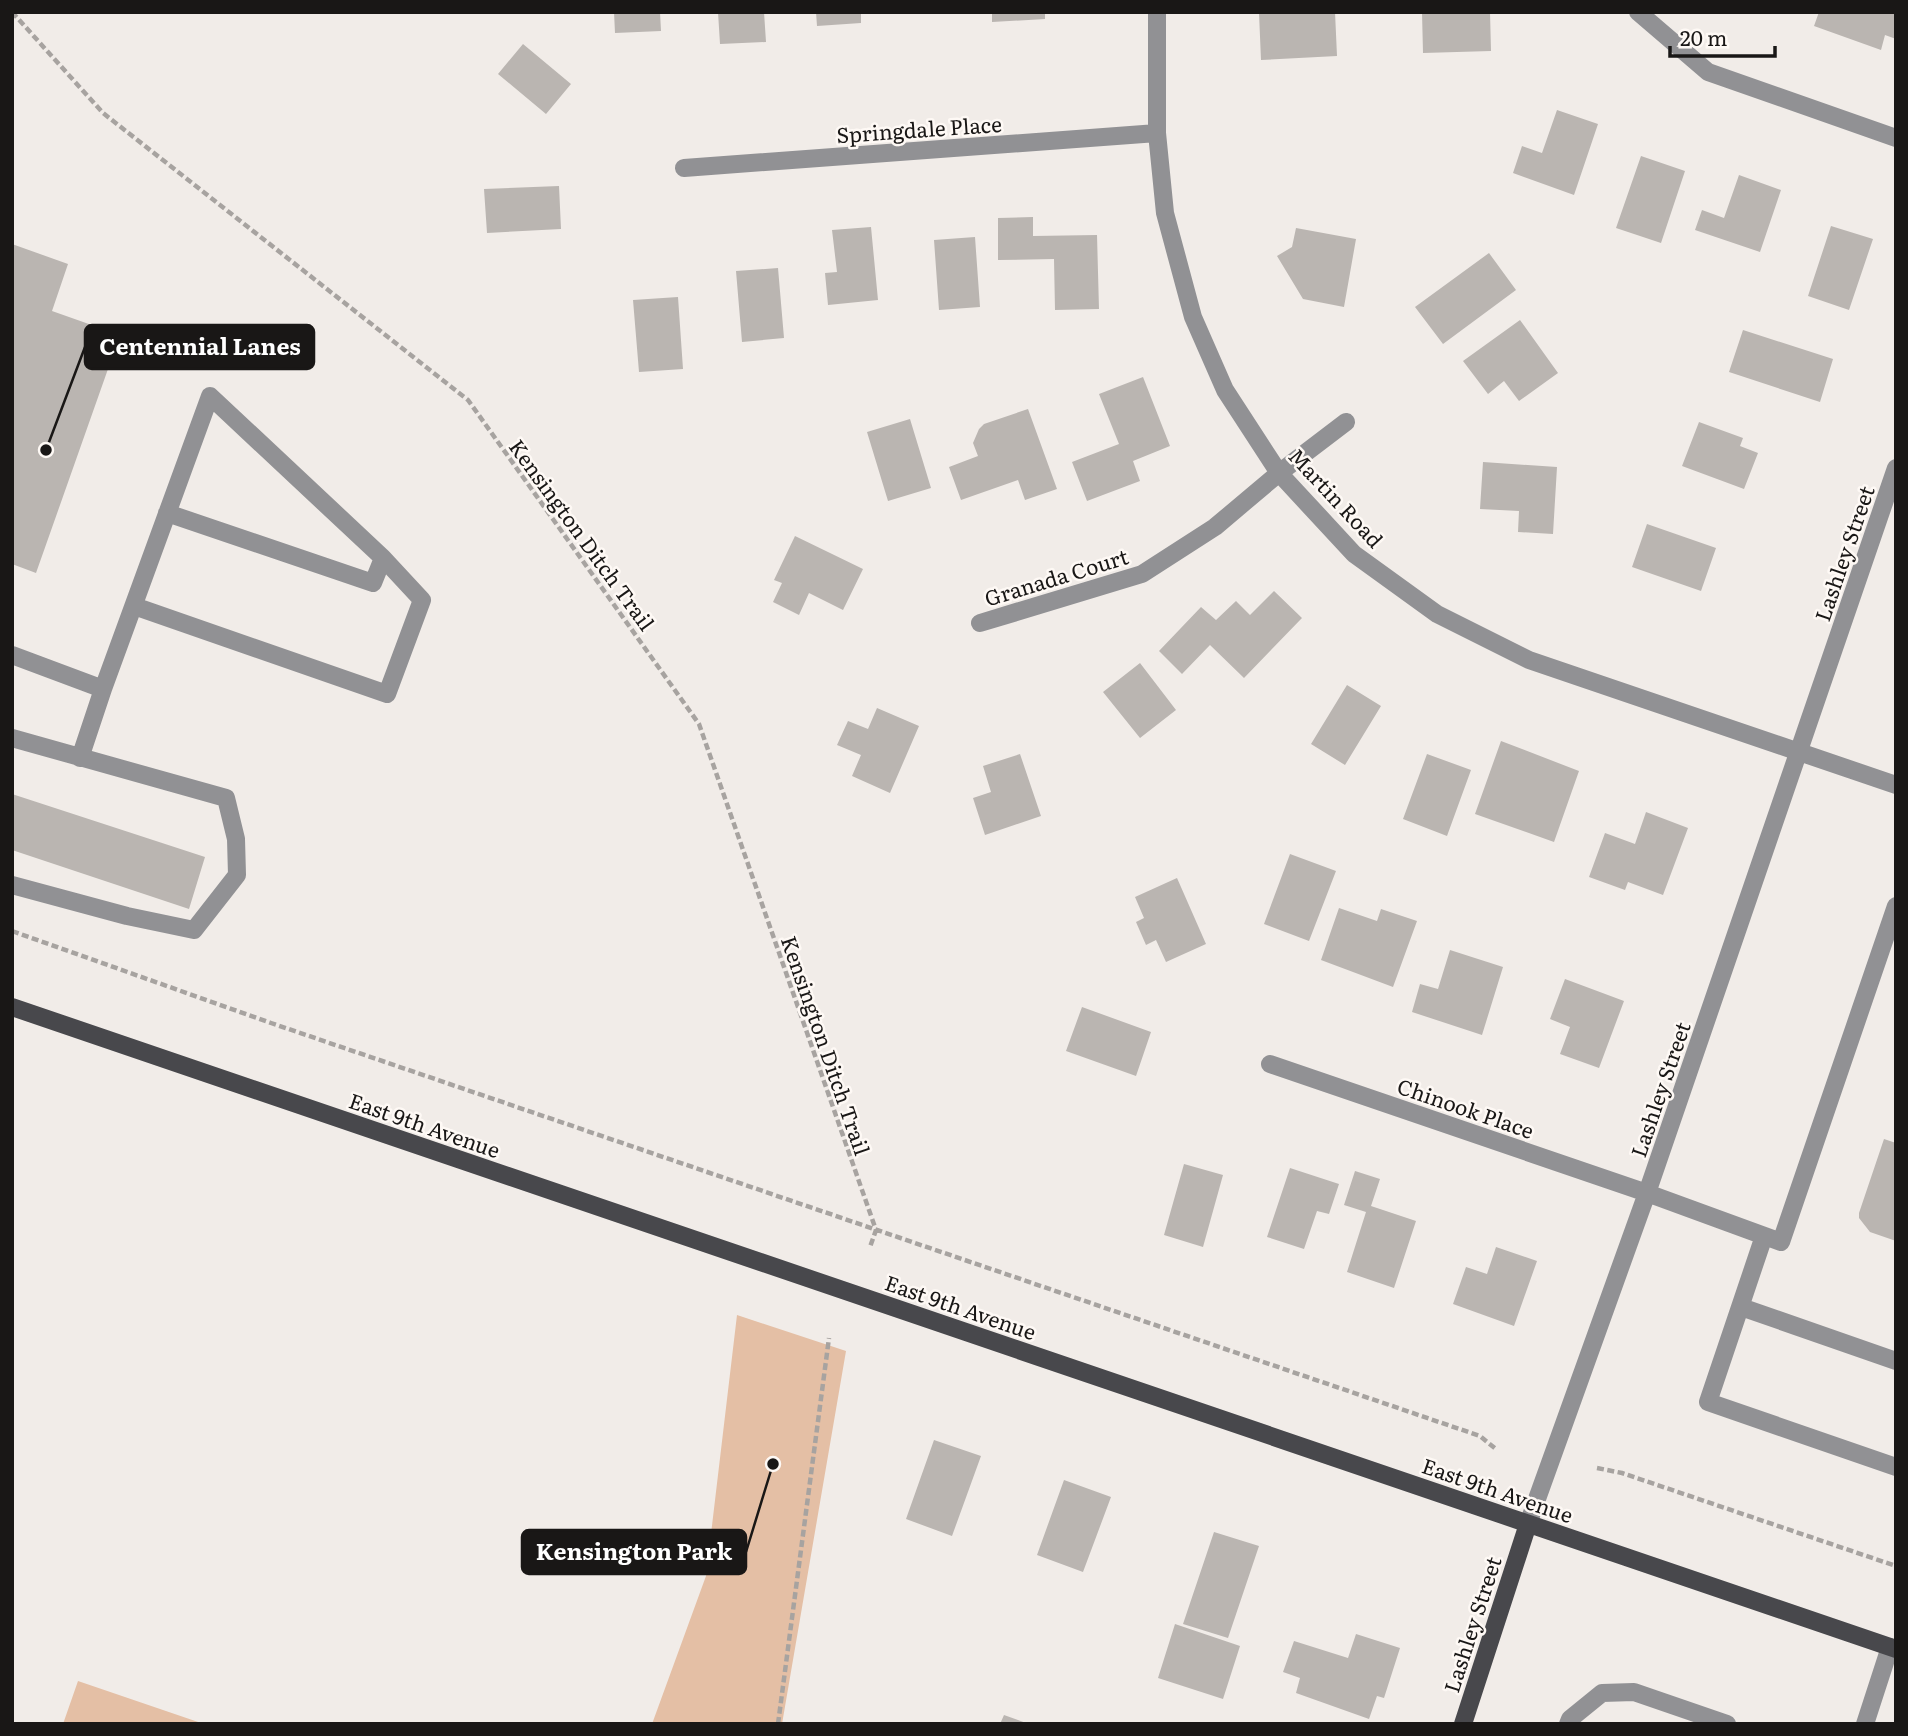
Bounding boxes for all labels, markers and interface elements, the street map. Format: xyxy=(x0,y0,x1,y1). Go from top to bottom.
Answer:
scale bar xyxy=(1670,14,1775,58)
text: 20 m xyxy=(1680,21,1727,52)
street label: Springdale Place xyxy=(835,107,1003,149)
callout: Centennial Lanes xyxy=(85,325,314,369)
text: Centennial Lanes xyxy=(99,328,301,362)
street label: Kensington Ditch Trail xyxy=(503,432,663,636)
street label: Martin Road xyxy=(1283,440,1391,554)
street label: Lashley Street xyxy=(1805,480,1881,625)
street label: Granada Court xyxy=(980,539,1132,613)
street label: Kensington Ditch Trail xyxy=(775,931,879,1159)
street label: Lashley Street xyxy=(1621,1016,1697,1161)
street label: Chinook Place xyxy=(1394,1069,1539,1145)
street label: East 9th Avenue xyxy=(345,1084,505,1164)
street label: East 9th Avenue xyxy=(881,1266,1041,1346)
street label: East 9th Avenue xyxy=(1418,1449,1578,1529)
callout: Kensington Park xyxy=(522,1530,746,1574)
text: Kensington Park xyxy=(536,1533,733,1567)
street label: Lashley Street xyxy=(1434,1551,1508,1696)

